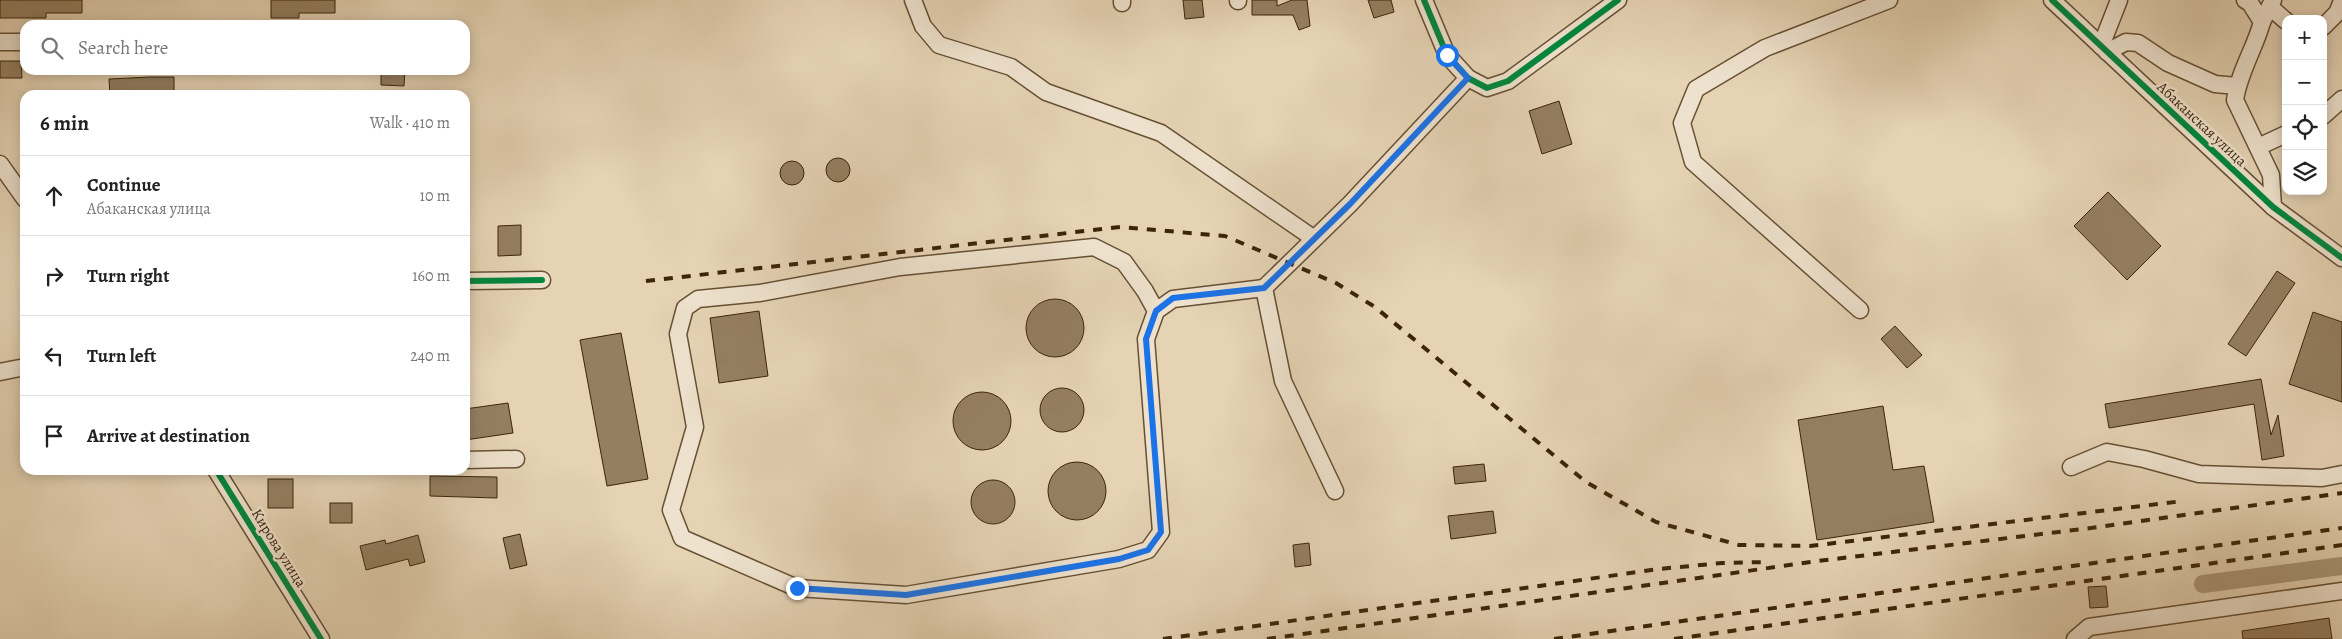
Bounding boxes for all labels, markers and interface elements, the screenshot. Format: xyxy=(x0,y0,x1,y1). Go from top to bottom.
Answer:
map controls xyxy=(2282,15,2327,195)
button: + xyxy=(2282,15,2327,60)
search box xyxy=(20,20,470,75)
icon: search xyxy=(38,34,66,62)
text: Search here xyxy=(78,35,168,61)
route start xyxy=(1436,44,1459,67)
button: − xyxy=(2282,60,2327,105)
street label: Абаканская улица xyxy=(2152,76,2251,171)
button: locate xyxy=(2282,105,2327,150)
text: 6 min xyxy=(40,109,89,137)
text: Walk · 410 m xyxy=(370,112,450,134)
button: layers xyxy=(2282,150,2327,195)
text: Continue xyxy=(87,172,161,198)
icon: ahead xyxy=(40,182,68,210)
text: 10 m xyxy=(420,185,450,207)
text: Абаканская улица xyxy=(87,198,211,220)
icon: right xyxy=(40,262,68,290)
text: Turn right xyxy=(87,263,169,289)
text: 160 m xyxy=(412,265,450,287)
icon: left xyxy=(40,342,68,370)
text: Turn left xyxy=(87,343,156,369)
text: 240 m xyxy=(410,345,450,367)
icon: arrive xyxy=(40,422,68,450)
text: Arrive at destination xyxy=(87,423,250,449)
street label: Кирова улица xyxy=(247,505,311,591)
route end xyxy=(786,577,809,600)

